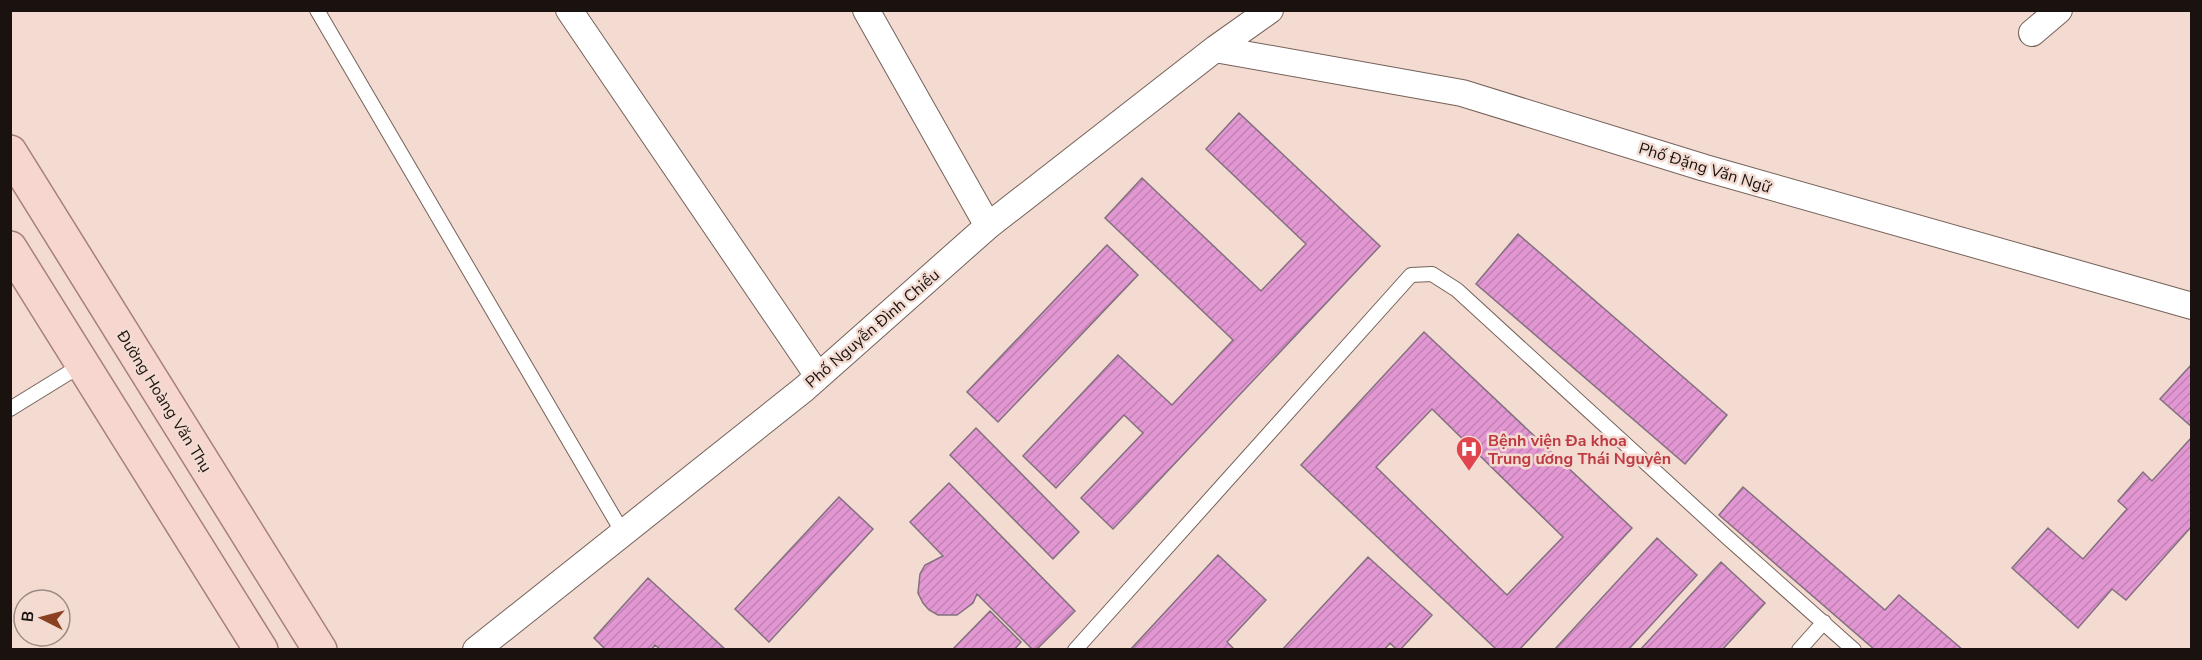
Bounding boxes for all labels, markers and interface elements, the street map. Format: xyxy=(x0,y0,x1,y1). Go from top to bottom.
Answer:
street label: Phố Đặng Văn Ngữ xyxy=(1636,137,1774,199)
street label: Phố Nguyễn Đình Chiểu xyxy=(801,264,944,393)
street label: Đường Hoàng Văn Thụ xyxy=(111,325,217,477)
place label: Bệnh viện Đa khoa Trung ương Thái Nguyên xyxy=(1488,430,1671,470)
hospital icon: Bệnh viện Đa khoa Trung ương Thái Nguyên xyxy=(1454,434,1484,472)
north arrow xyxy=(12,588,72,648)
text: B xyxy=(17,610,40,623)

